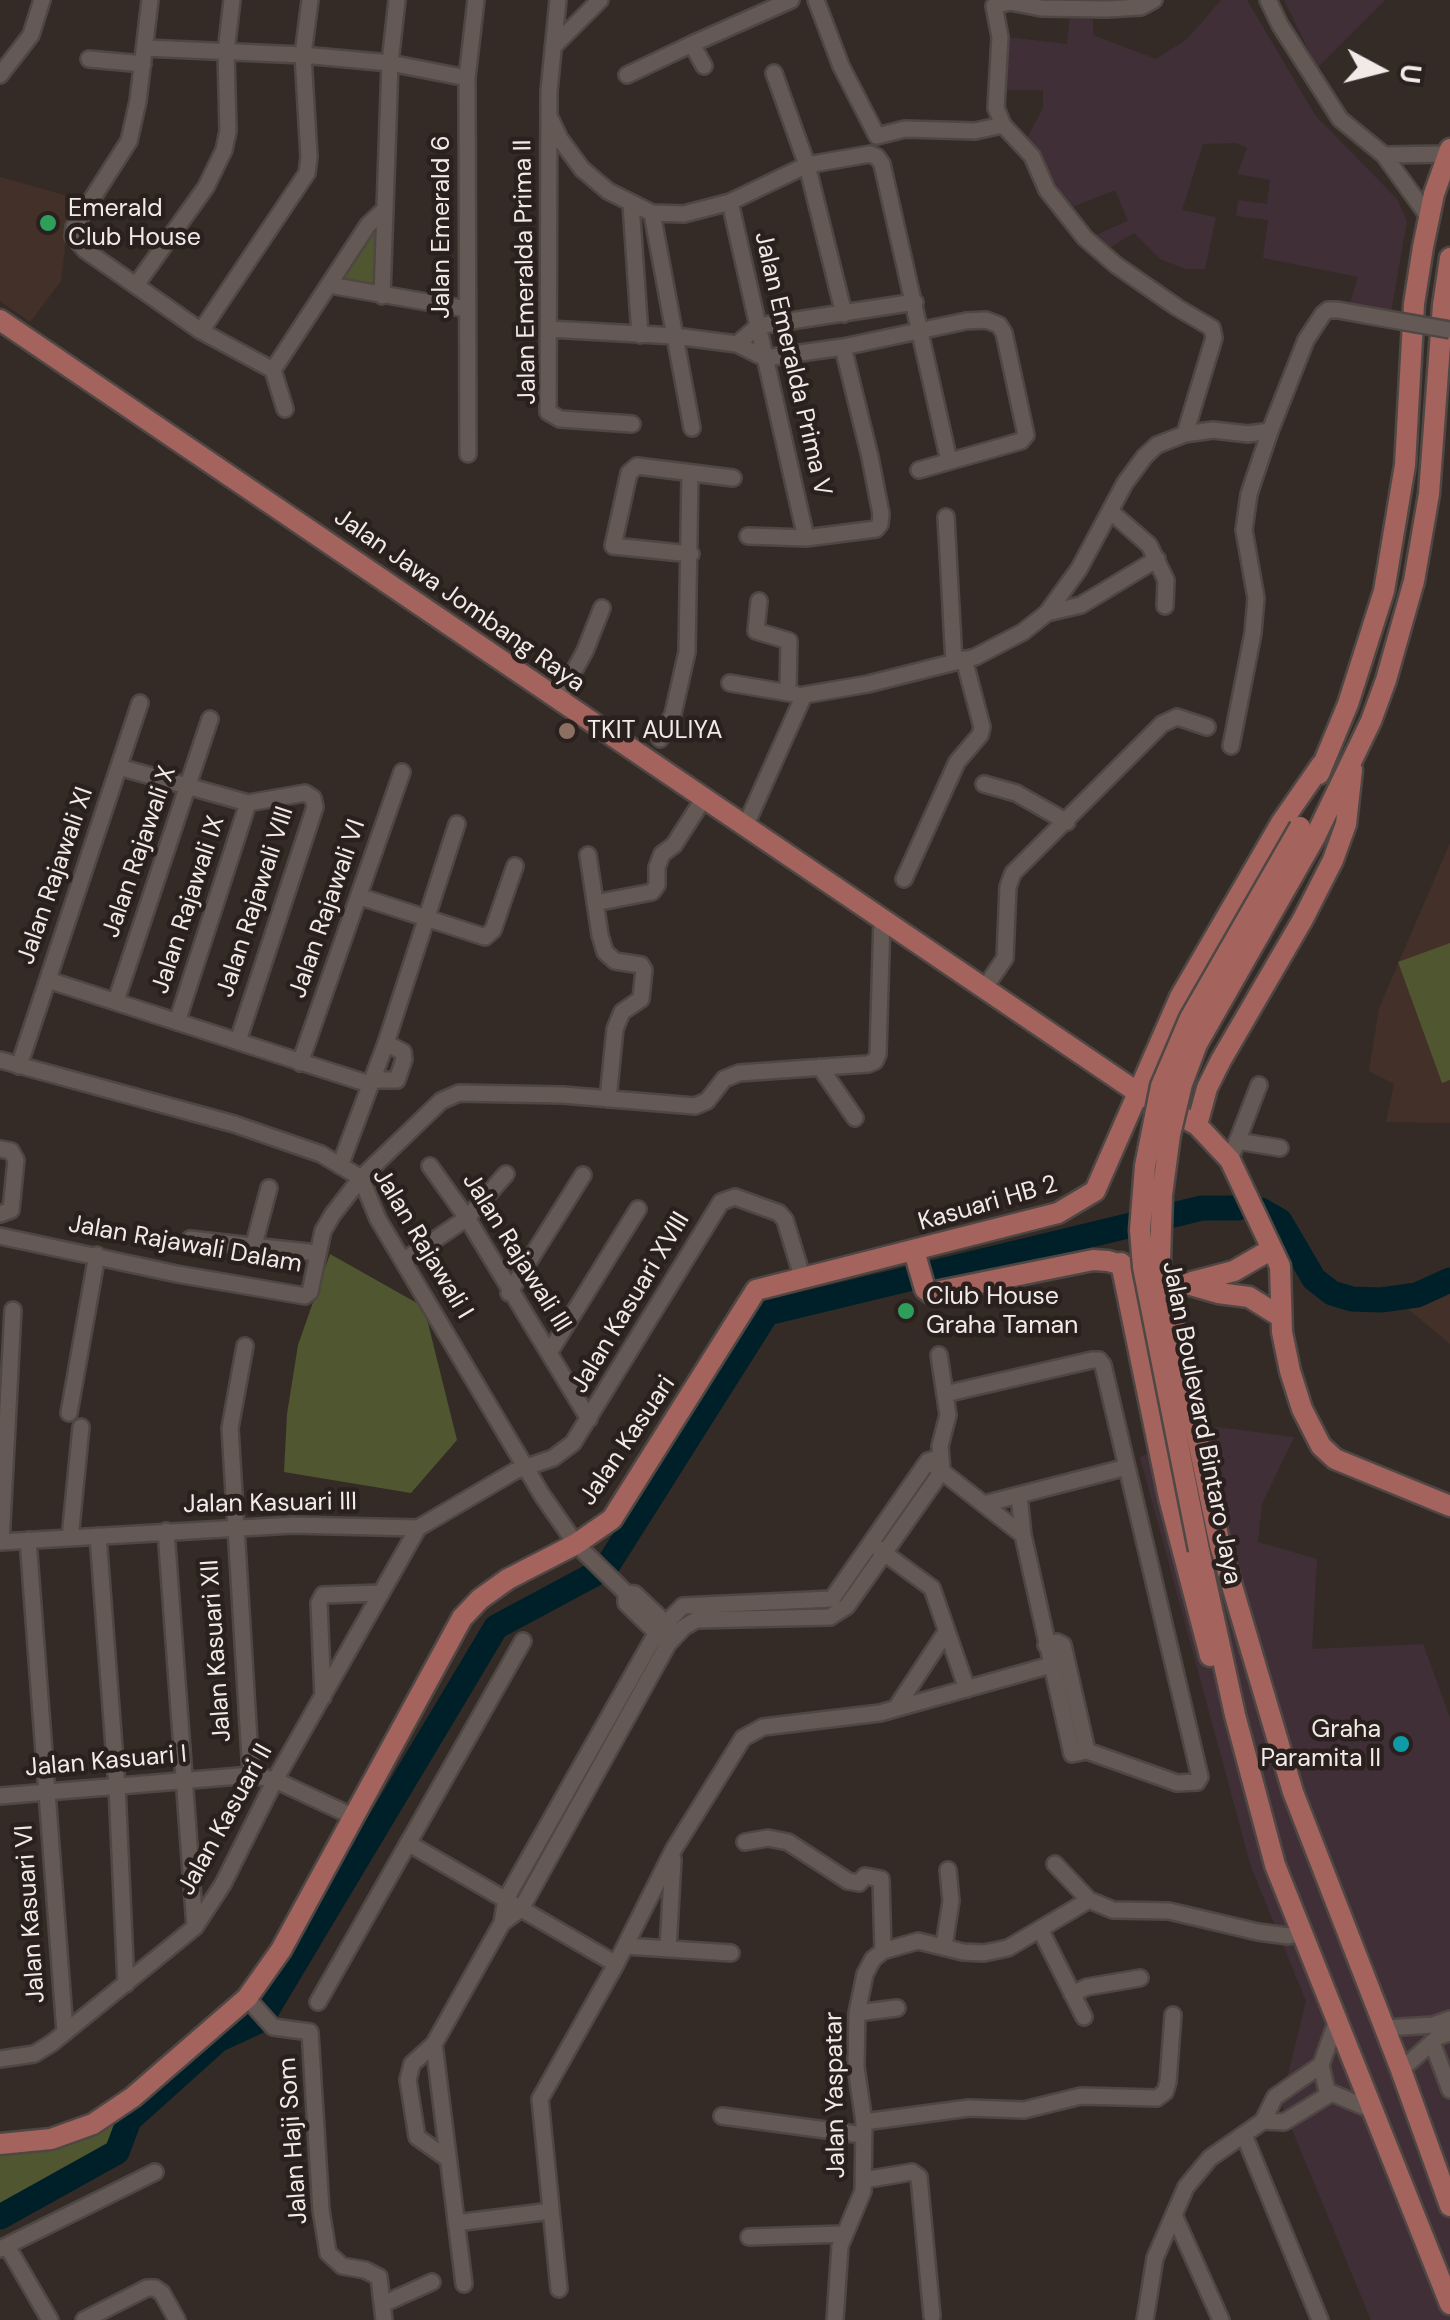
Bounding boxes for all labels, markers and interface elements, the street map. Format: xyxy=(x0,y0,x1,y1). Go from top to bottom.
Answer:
north arrow xyxy=(1330,20,1430,120)
text: U xyxy=(1391,62,1430,85)
street label: Jalan Emerald 6 xyxy=(427,135,457,319)
street label: Jalan Emeralda Prima II xyxy=(509,139,543,405)
place label: Emerald Club House xyxy=(68,194,201,253)
marker: Emerald Club House xyxy=(37,212,59,234)
street label: Jalan Emeralda Prima V xyxy=(747,229,837,499)
street label: Jalan Jawa Jombang Raya xyxy=(328,503,590,699)
place label: TKIT AULIYA xyxy=(587,716,723,746)
marker: TKIT AULIYA xyxy=(556,720,578,742)
street label: Jalan Rajawali X xyxy=(97,762,183,942)
street label: Jalan Rajawali XI xyxy=(12,784,100,968)
street label: Jalan Rajawali VIII xyxy=(211,803,301,1001)
street label: Jalan Rajawali IX xyxy=(146,812,232,998)
street label: Jalan Rajawali VI xyxy=(283,816,373,1002)
street label: Jalan Rajawali I xyxy=(365,1163,479,1325)
street label: Jalan Rajawali III xyxy=(455,1168,577,1338)
street label: Kasuari HB 2 xyxy=(915,1170,1061,1238)
street label: Jalan Kasuari XVIII xyxy=(565,1207,697,1399)
street label: Jalan Rajawali Dalam xyxy=(66,1210,304,1280)
street label: Jalan Boulevard Bintaro Jaya xyxy=(1155,1259,1247,1587)
place label: Club House Graha Taman xyxy=(926,1282,1078,1341)
marker: Club House Graha Taman xyxy=(895,1300,917,1322)
street label: Jalan Kasuari xyxy=(574,1371,682,1511)
street label: Jalan Kasuari III xyxy=(183,1487,357,1521)
street label: Jalan Kasuari XII xyxy=(196,1559,238,1743)
place label: Graha Paramita II xyxy=(1261,1715,1381,1774)
marker: Graha Paramita II xyxy=(1390,1733,1412,1755)
street label: Jalan Kasuari II xyxy=(172,1739,280,1901)
street label: Jalan Kasuari I xyxy=(24,1740,188,1784)
street label: Jalan Kasuari VI xyxy=(10,1824,52,2004)
street label: Jalan Yaspatar xyxy=(820,2011,852,2179)
street label: Jalan Haji Som xyxy=(273,2057,315,2225)

